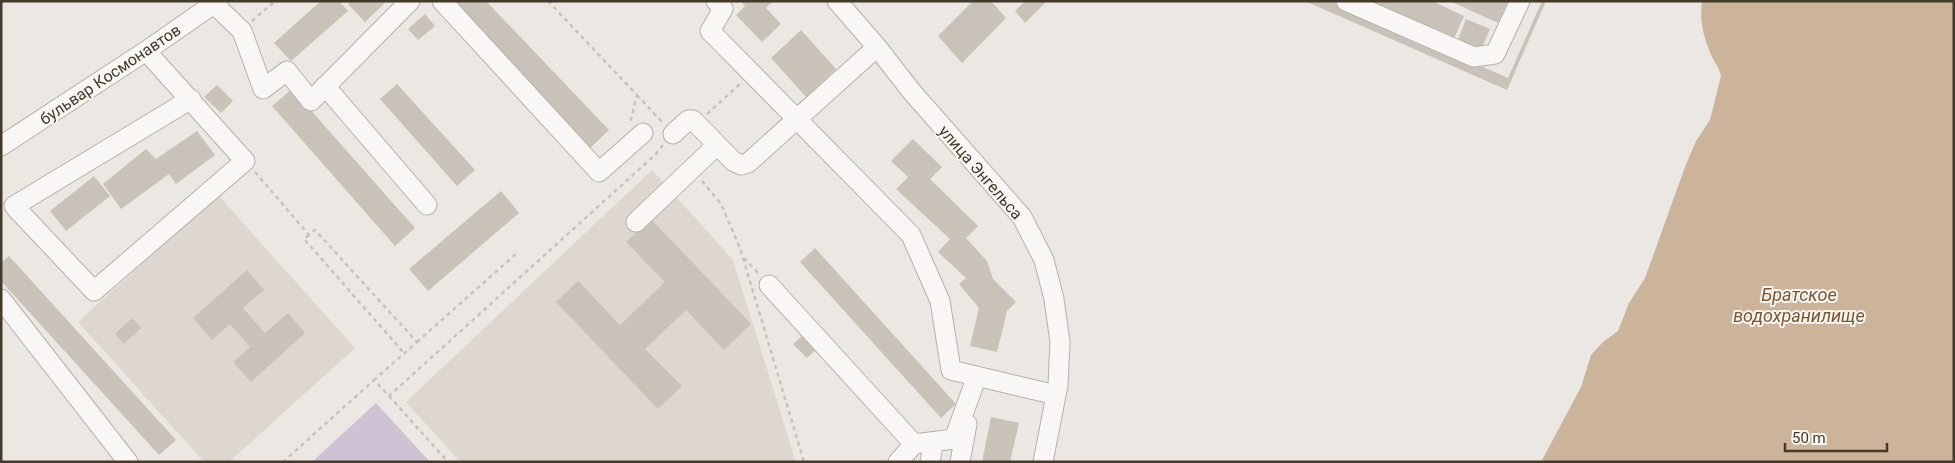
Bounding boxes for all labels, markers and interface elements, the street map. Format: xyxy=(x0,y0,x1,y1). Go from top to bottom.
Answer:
street label: бульвар Космонавтов xyxy=(36,20,184,129)
street label: улица Энгельса xyxy=(935,122,1026,223)
water label: Братское водохранилище xyxy=(1733,284,1865,326)
scale bar xyxy=(1785,420,1888,452)
text: 50 m xyxy=(1792,429,1826,447)

